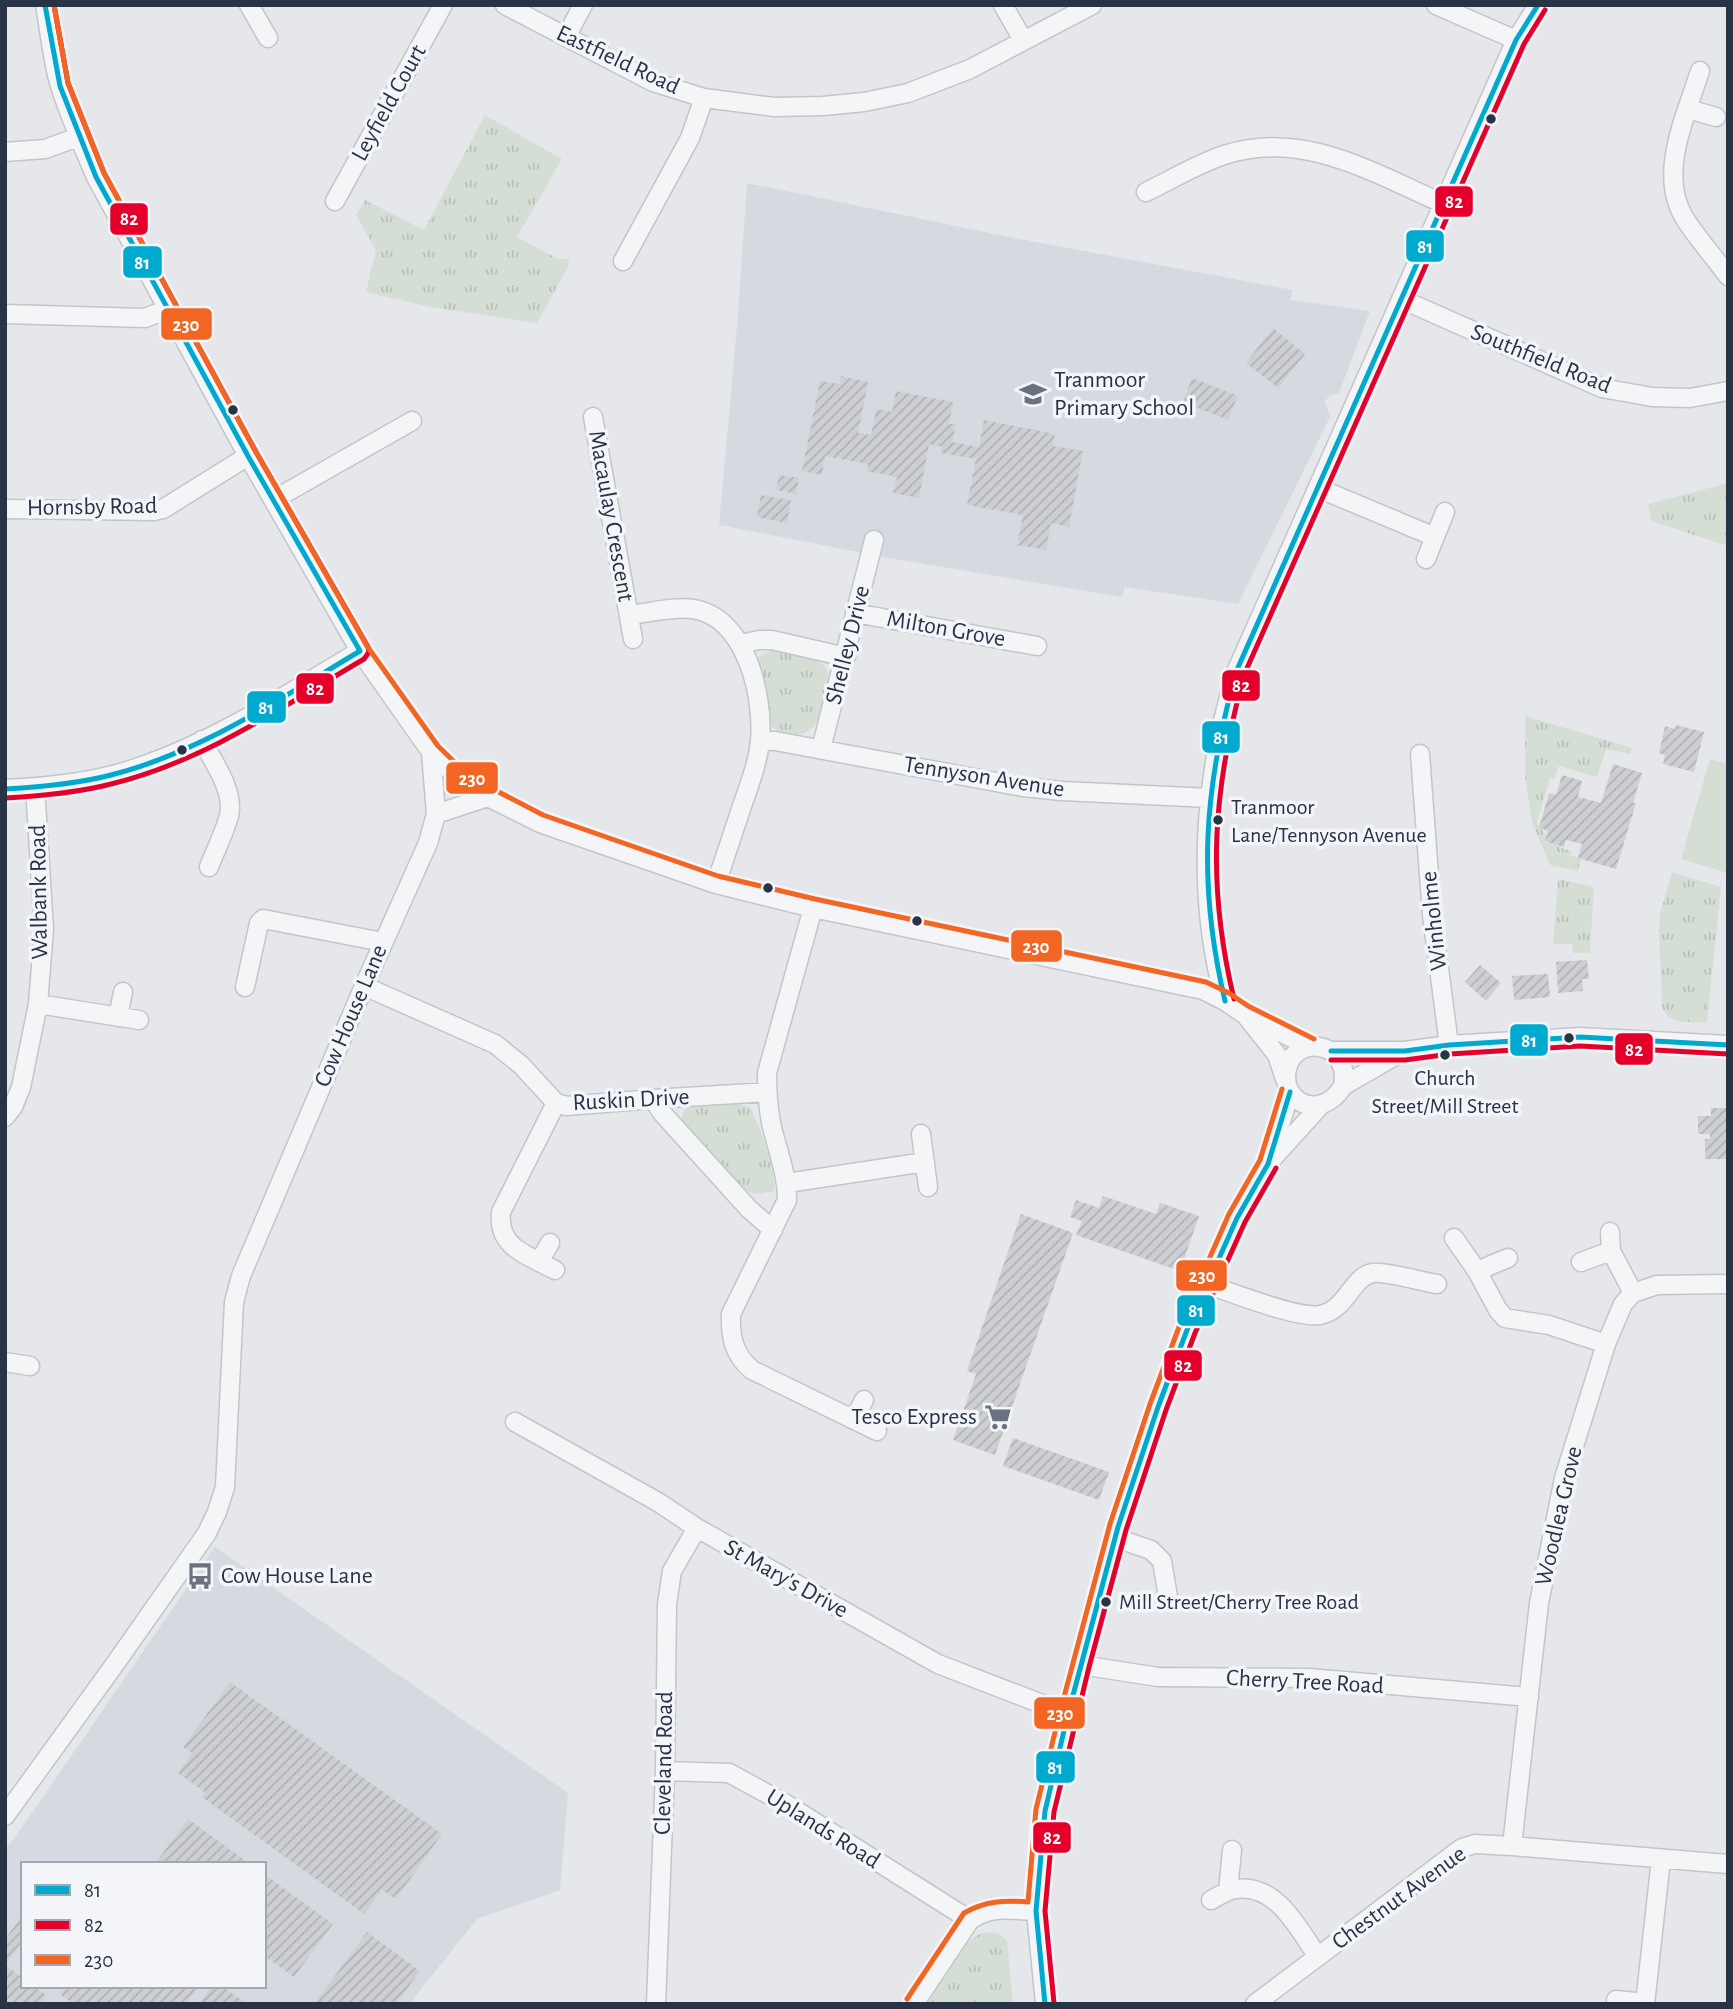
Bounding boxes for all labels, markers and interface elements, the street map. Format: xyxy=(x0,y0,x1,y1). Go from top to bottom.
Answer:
street label: Eastfield Road xyxy=(553,21,683,99)
street label: Leyfield Court xyxy=(347,41,431,165)
unlabelled marker xyxy=(1484,112,1498,126)
line badge: 82 xyxy=(1434,185,1474,218)
text: 82 xyxy=(1445,193,1463,212)
line badge: 82 xyxy=(109,202,149,236)
text: 82 xyxy=(120,210,138,229)
line badge: 81 xyxy=(1405,229,1445,263)
text: 81 xyxy=(1417,238,1433,257)
line badge: 81 xyxy=(122,245,163,279)
text: 81 xyxy=(134,254,150,273)
line badge: 230 xyxy=(160,307,213,341)
text: 230 xyxy=(172,316,200,335)
street label: Southfield Road xyxy=(1467,320,1615,398)
place label: Tranmoor Primary School xyxy=(1054,368,1194,420)
school or university icon: Tranmoor Primary School xyxy=(1018,379,1048,409)
unlabelled marker xyxy=(226,403,240,417)
street label: Macaulay Crescent xyxy=(584,429,638,604)
street label: Hornsby Road xyxy=(27,494,157,520)
street label: Shelley Drive xyxy=(822,583,874,707)
street label: Milton Grove xyxy=(885,607,1007,651)
line badge: 82 xyxy=(1221,669,1261,702)
line badge: 82 xyxy=(295,672,335,705)
text: 82 xyxy=(1232,677,1250,696)
text: 82 xyxy=(306,680,324,699)
line badge: 81 xyxy=(246,690,287,724)
text: 81 xyxy=(258,699,274,718)
line badge: 81 xyxy=(1201,720,1241,754)
text: 81 xyxy=(1213,729,1229,748)
unlabelled marker xyxy=(175,743,189,757)
street label: Tennyson Avenue xyxy=(902,752,1066,802)
line badge: 230 xyxy=(445,761,499,795)
text: 230 xyxy=(458,770,486,789)
place label: Tranmoor Lane/Tennyson Avenue xyxy=(1231,796,1427,846)
marker: Tranmoor Lane/Tennyson Avenue xyxy=(1211,813,1225,827)
street label: Walbank Road xyxy=(26,824,52,960)
street label: Winholme xyxy=(1417,870,1451,972)
unlabelled marker xyxy=(761,881,775,895)
unlabelled marker xyxy=(910,914,924,928)
line badge: 230 xyxy=(1010,929,1063,963)
text: 230 xyxy=(1022,938,1050,957)
street label: Cow House Lane xyxy=(310,941,392,1091)
line badge: 81 xyxy=(1509,1023,1549,1057)
unlabelled marker xyxy=(1562,1031,1576,1045)
text: 81 xyxy=(1521,1032,1537,1051)
line badge: 82 xyxy=(1614,1032,1654,1066)
text: 82 xyxy=(1625,1041,1643,1060)
marker: Church Street/Mill Street xyxy=(1438,1048,1452,1062)
place label: Church Street/Mill Street xyxy=(1371,1067,1519,1117)
street label: Ruskin Drive xyxy=(572,1085,690,1115)
line badge: 230 xyxy=(1175,1259,1228,1292)
text: 230 xyxy=(1188,1267,1216,1286)
line badge: 81 xyxy=(1176,1294,1216,1327)
text: 81 xyxy=(1188,1302,1204,1321)
line badge: 82 xyxy=(1163,1349,1203,1382)
text: 82 xyxy=(1174,1357,1192,1376)
supermarket icon: Tesco Express xyxy=(983,1402,1013,1432)
place label: Tesco Express xyxy=(851,1405,977,1429)
street label: Woodlea Grove xyxy=(1531,1444,1587,1588)
street label: St Mary's Drive xyxy=(720,1535,852,1623)
bus stop icon: Cow House Lane xyxy=(185,1561,215,1591)
place label: Cow House Lane xyxy=(221,1564,373,1588)
place label: Mill Street/Cherry Tree Road xyxy=(1119,1591,1359,1613)
marker: Mill Street/Cherry Tree Road xyxy=(1099,1595,1113,1609)
street label: Cherry Tree Road xyxy=(1226,1666,1384,1698)
street label: Cleveland Road xyxy=(651,1691,677,1835)
line badge: 230 xyxy=(1033,1696,1086,1730)
text: 230 xyxy=(1046,1705,1074,1724)
line badge: 81 xyxy=(1035,1750,1076,1784)
text: 81 xyxy=(1047,1759,1063,1778)
street label: Uplands Road xyxy=(762,1785,884,1873)
line badge: 82 xyxy=(1032,1821,1072,1854)
text: 82 xyxy=(1043,1829,1061,1848)
street label: Chestnut Avenue xyxy=(1328,1842,1470,1954)
legend xyxy=(21,1862,266,1988)
text: 81 xyxy=(84,1880,101,1901)
text: 82 xyxy=(84,1915,104,1936)
text: 230 xyxy=(84,1950,113,1971)

